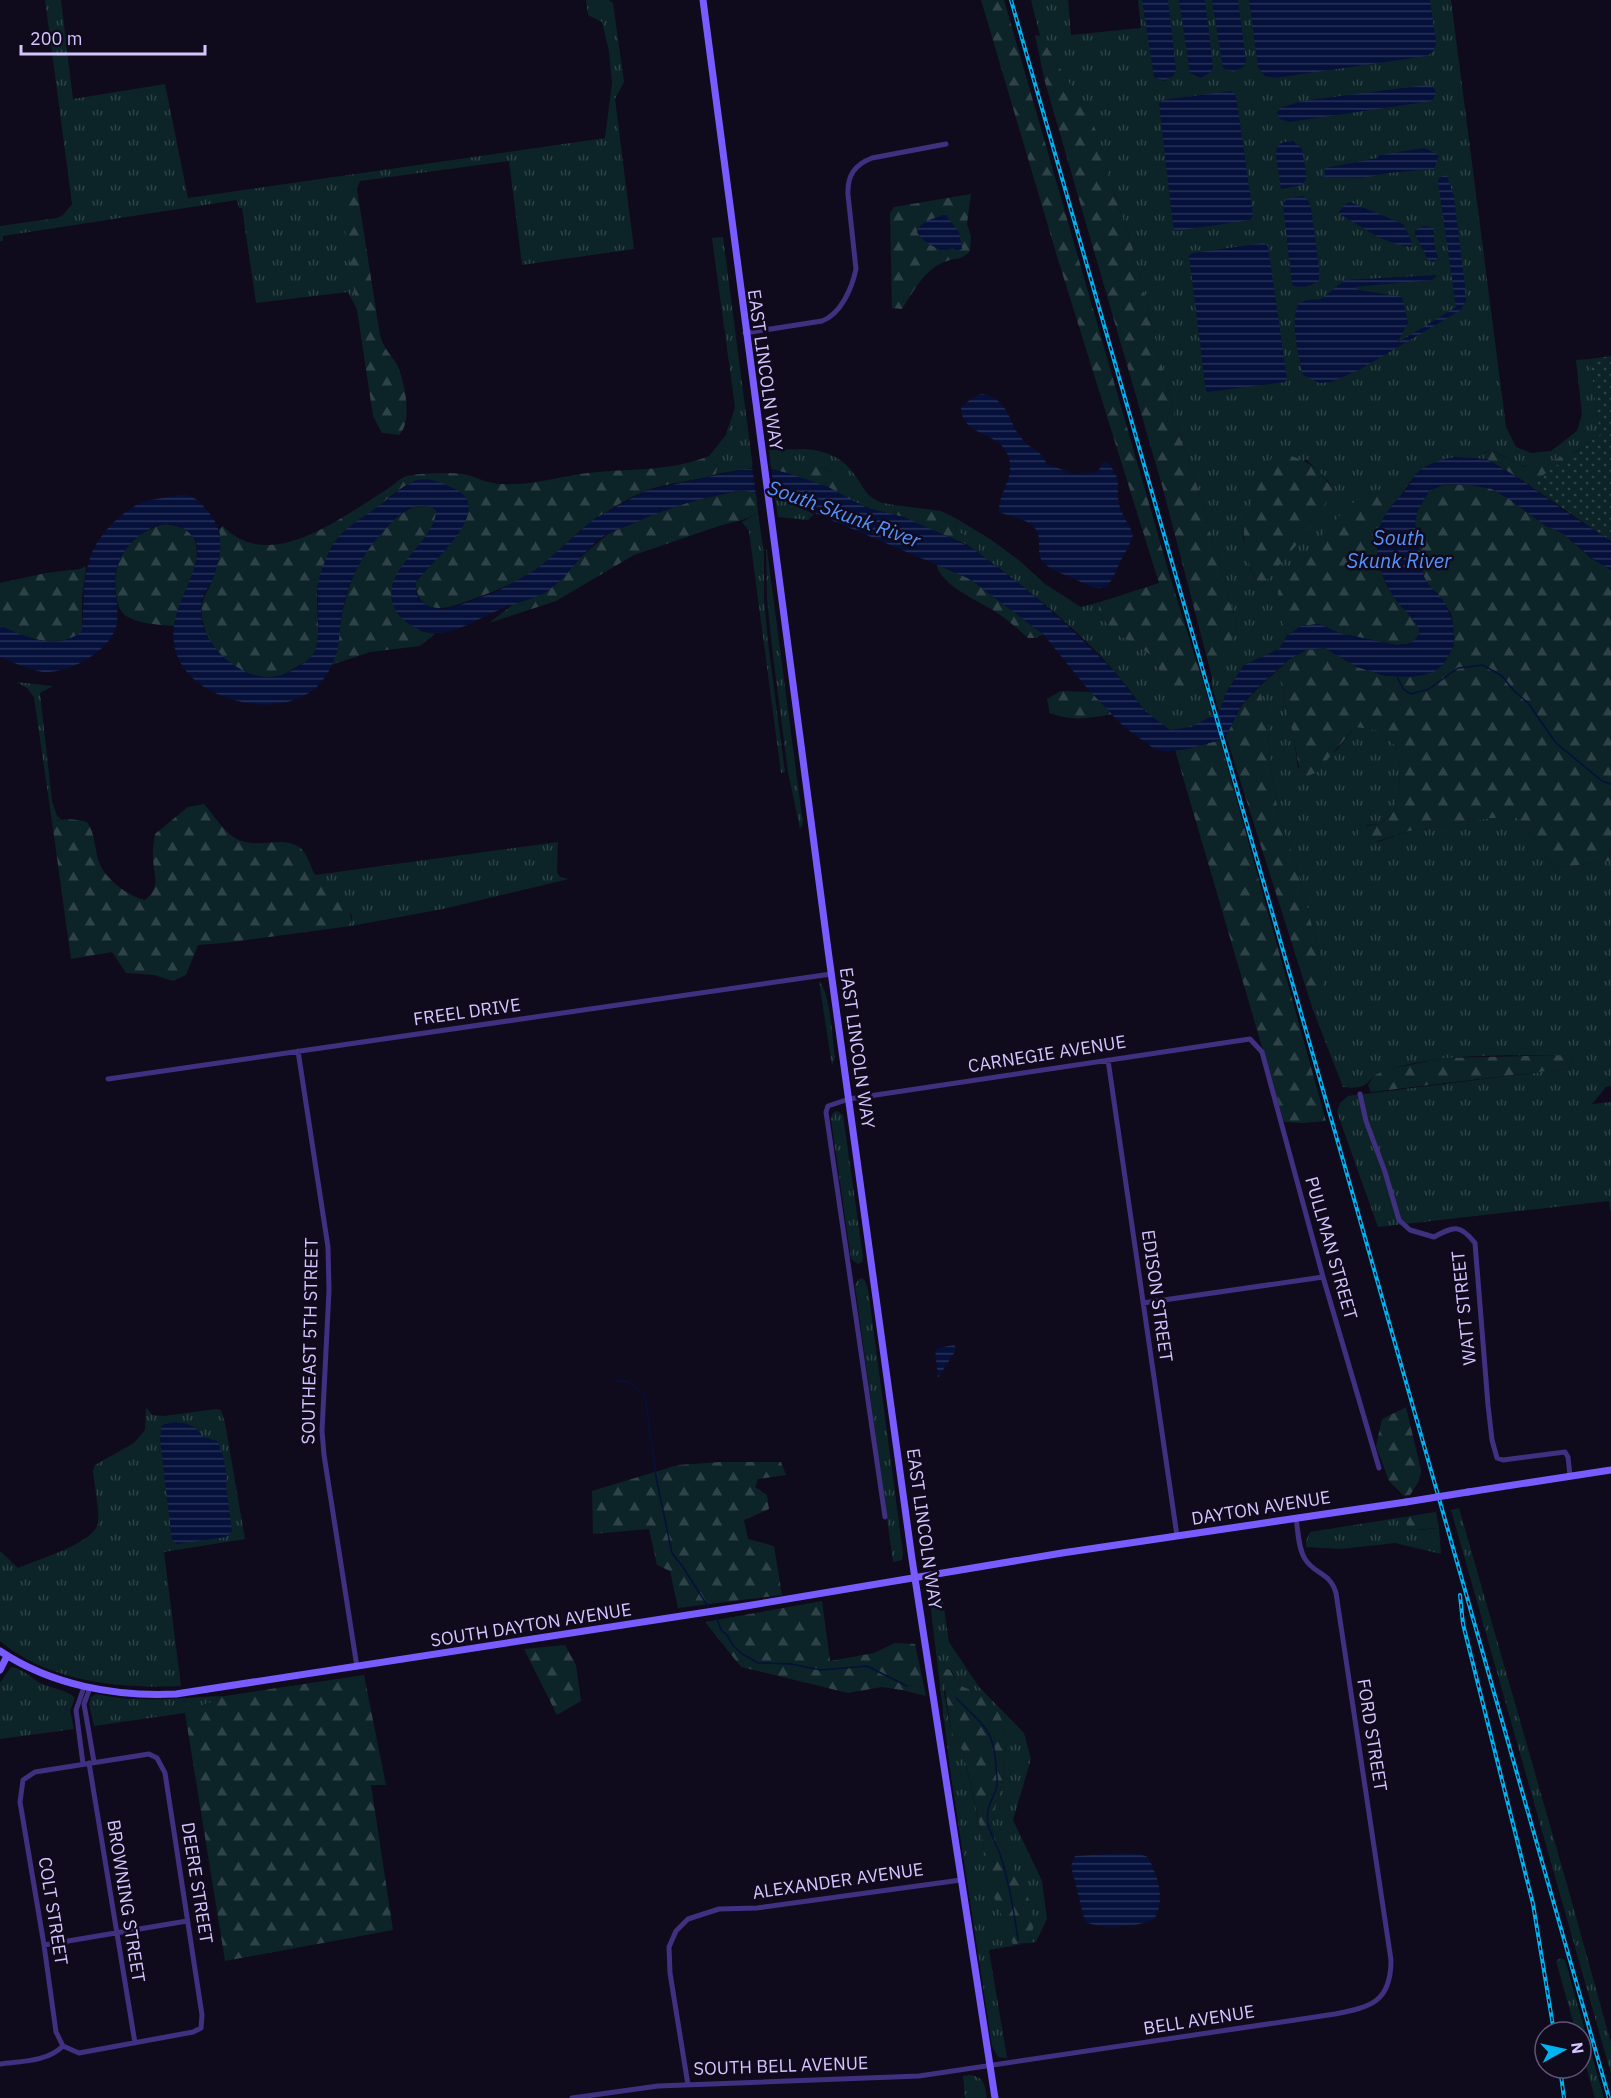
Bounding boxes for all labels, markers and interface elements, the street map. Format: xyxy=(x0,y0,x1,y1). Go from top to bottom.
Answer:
scale bar xyxy=(21,18,206,56)
text: 200 m xyxy=(30,27,82,50)
street label: EAST LINCOLN WAY xyxy=(743,288,788,452)
water label: South Skunk River xyxy=(764,473,925,554)
water label: South Skunk River xyxy=(1347,524,1452,574)
street label: EAST LINCOLN WAY xyxy=(835,966,880,1130)
street label: FREEL DRIVE xyxy=(412,993,522,1030)
street label: CARNEGIE AVENUE xyxy=(966,1030,1128,1077)
street label: PULLMAN STREET xyxy=(1300,1174,1363,1322)
street label: EDISON STREET xyxy=(1137,1228,1178,1364)
street label: SOUTHEAST 5TH STREET xyxy=(296,1237,323,1444)
street label: WATT STREET xyxy=(1446,1250,1481,1366)
street label: EAST LINCOLN WAY xyxy=(902,1447,947,1611)
street label: DAYTON AVENUE xyxy=(1190,1485,1332,1530)
street label: SOUTH DAYTON AVENUE xyxy=(429,1597,633,1652)
street label: FORD STREET xyxy=(1352,1677,1393,1793)
street label: BROWNING STREET xyxy=(102,1818,151,1984)
street label: DEERE STREET xyxy=(177,1821,218,1945)
street label: COLT STREET xyxy=(34,1855,73,1967)
street label: ALEXANDER AVENUE xyxy=(751,1857,925,1904)
street label: BELL AVENUE xyxy=(1142,1999,1256,2040)
north arrow xyxy=(1533,2020,1593,2080)
text: N xyxy=(1567,2041,1589,2055)
street label: SOUTH BELL AVENUE xyxy=(693,2051,869,2080)

